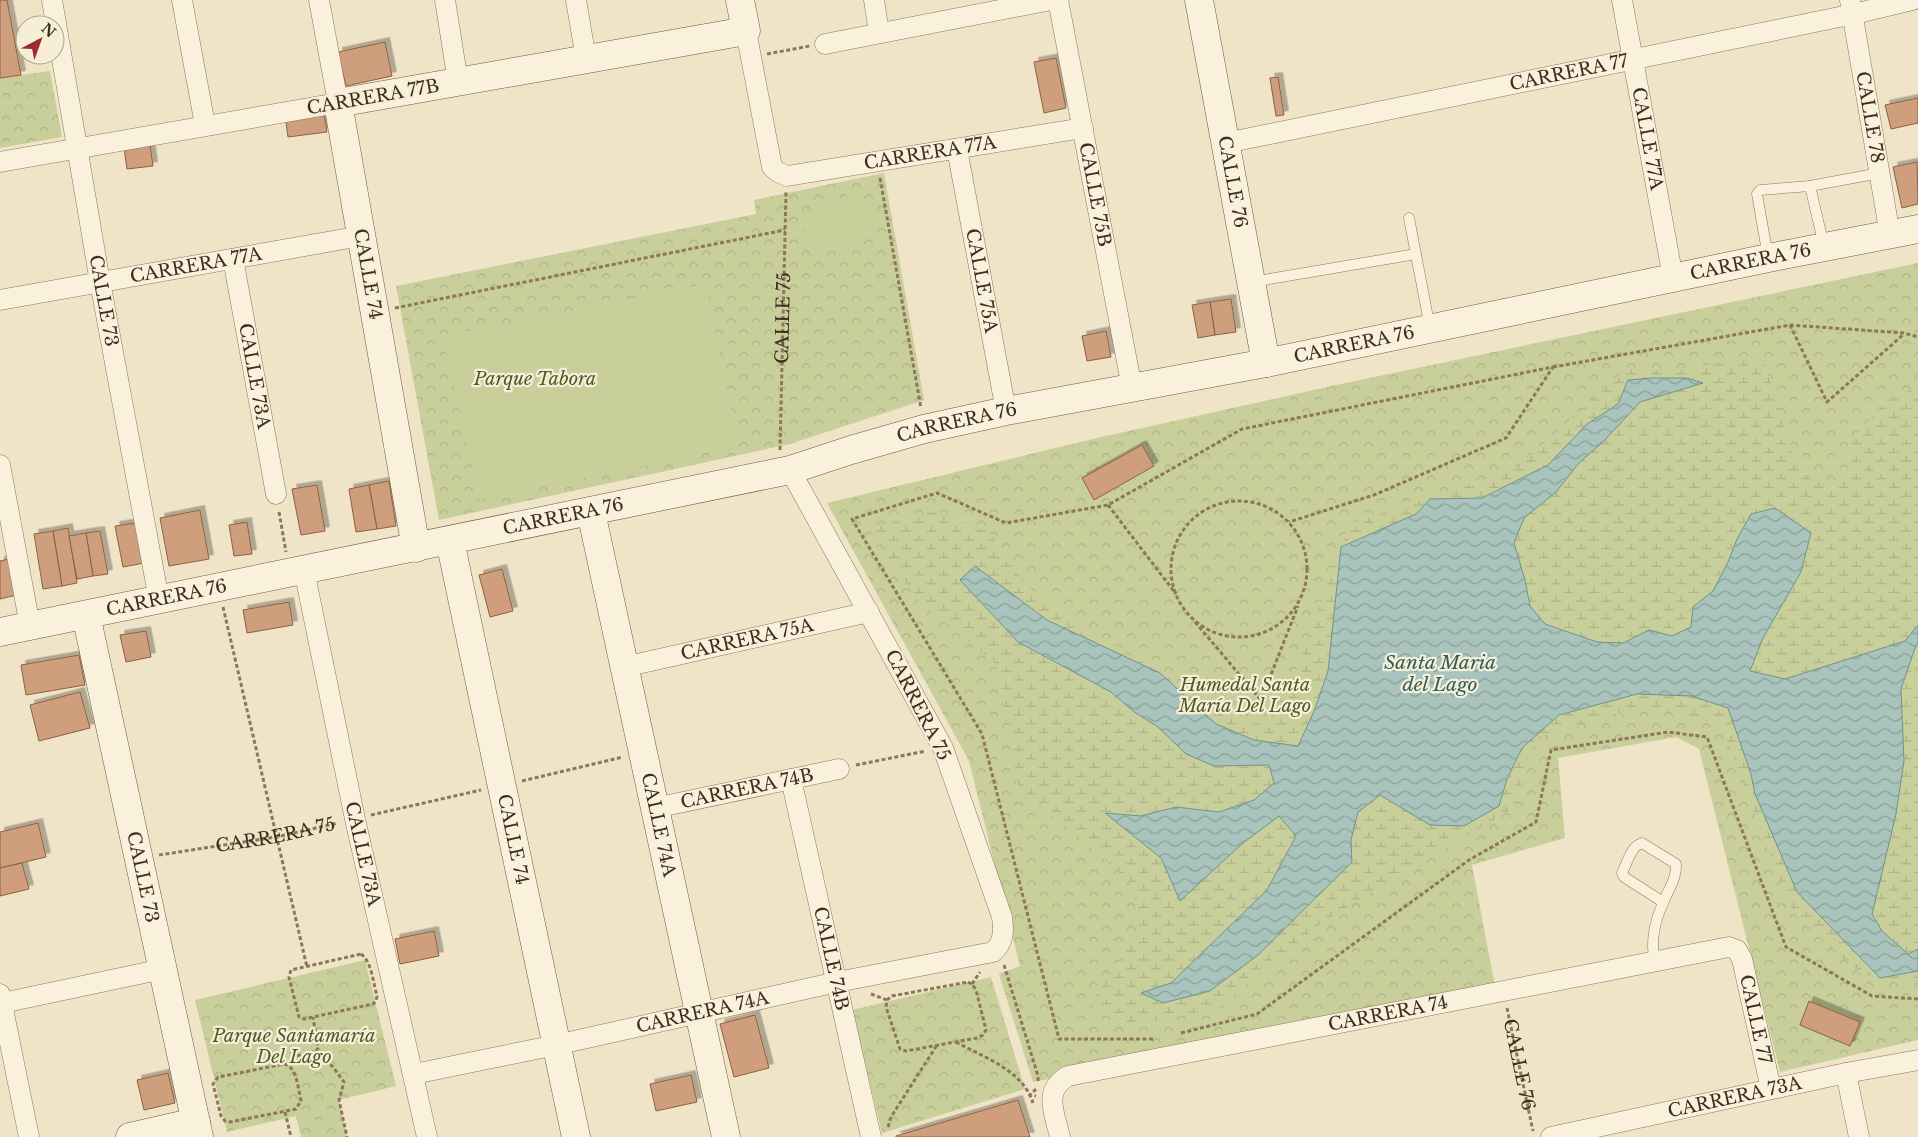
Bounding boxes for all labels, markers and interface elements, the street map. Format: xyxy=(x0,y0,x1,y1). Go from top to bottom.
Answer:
north arrow xyxy=(15,15,65,65)
text: N xyxy=(38,19,59,41)
street label: CARRERA 77 xyxy=(1508,49,1631,95)
street label: CALLE 78 xyxy=(1851,70,1889,165)
street label: CARRERA 77B xyxy=(305,75,441,119)
street label: CALLE 77A xyxy=(1627,85,1668,193)
street label: CARRERA 77A xyxy=(862,131,999,174)
street label: CALLE 76 xyxy=(1213,134,1252,230)
street label: CALLE 75B xyxy=(1074,141,1116,248)
street label: CALLE 74 xyxy=(349,227,387,321)
street label: CALLE 75A xyxy=(961,227,1002,336)
street label: CARRERA 76 xyxy=(1688,239,1813,285)
street label: CARRERA 77A xyxy=(128,243,265,288)
street label: CALLE 73 xyxy=(85,253,123,348)
street label: CALLE 75 xyxy=(771,272,795,364)
street label: CARRERA 76 xyxy=(1292,321,1417,368)
street label: CALLE 73A xyxy=(234,322,275,432)
park label: Parque Tabora xyxy=(473,368,596,390)
street label: CARRERA 76 xyxy=(894,398,1019,447)
street label: CARRERA 76 xyxy=(501,493,626,540)
street label: CARRERA 76 xyxy=(104,575,229,621)
street label: CARRERA 75A xyxy=(679,614,816,665)
street label: CARRERA 75 xyxy=(881,646,955,764)
water label: Santa Maria del Lago xyxy=(1384,651,1496,696)
park label: Humedal Santa María Del Lago xyxy=(1178,674,1311,717)
street label: CARRERA 74B xyxy=(678,764,815,813)
street label: CALLE 74A xyxy=(637,771,681,880)
street label: CALLE 74 xyxy=(493,792,533,887)
street label: CALLE 73A xyxy=(341,800,386,910)
street label: CARRERA 75 xyxy=(214,813,337,857)
street label: CALLE 73 xyxy=(122,829,163,925)
street label: CALLE 74B xyxy=(809,905,853,1013)
street label: CALLE 77 xyxy=(1735,973,1776,1067)
street label: CARRERA 74A xyxy=(634,986,772,1038)
street label: CARRERA 74 xyxy=(1326,991,1450,1036)
street label: CALLE 76 xyxy=(1499,1017,1539,1113)
park label: Parque Santamaría Del Lago xyxy=(211,1025,376,1068)
street label: CARRERA 73A xyxy=(1666,1072,1805,1122)

